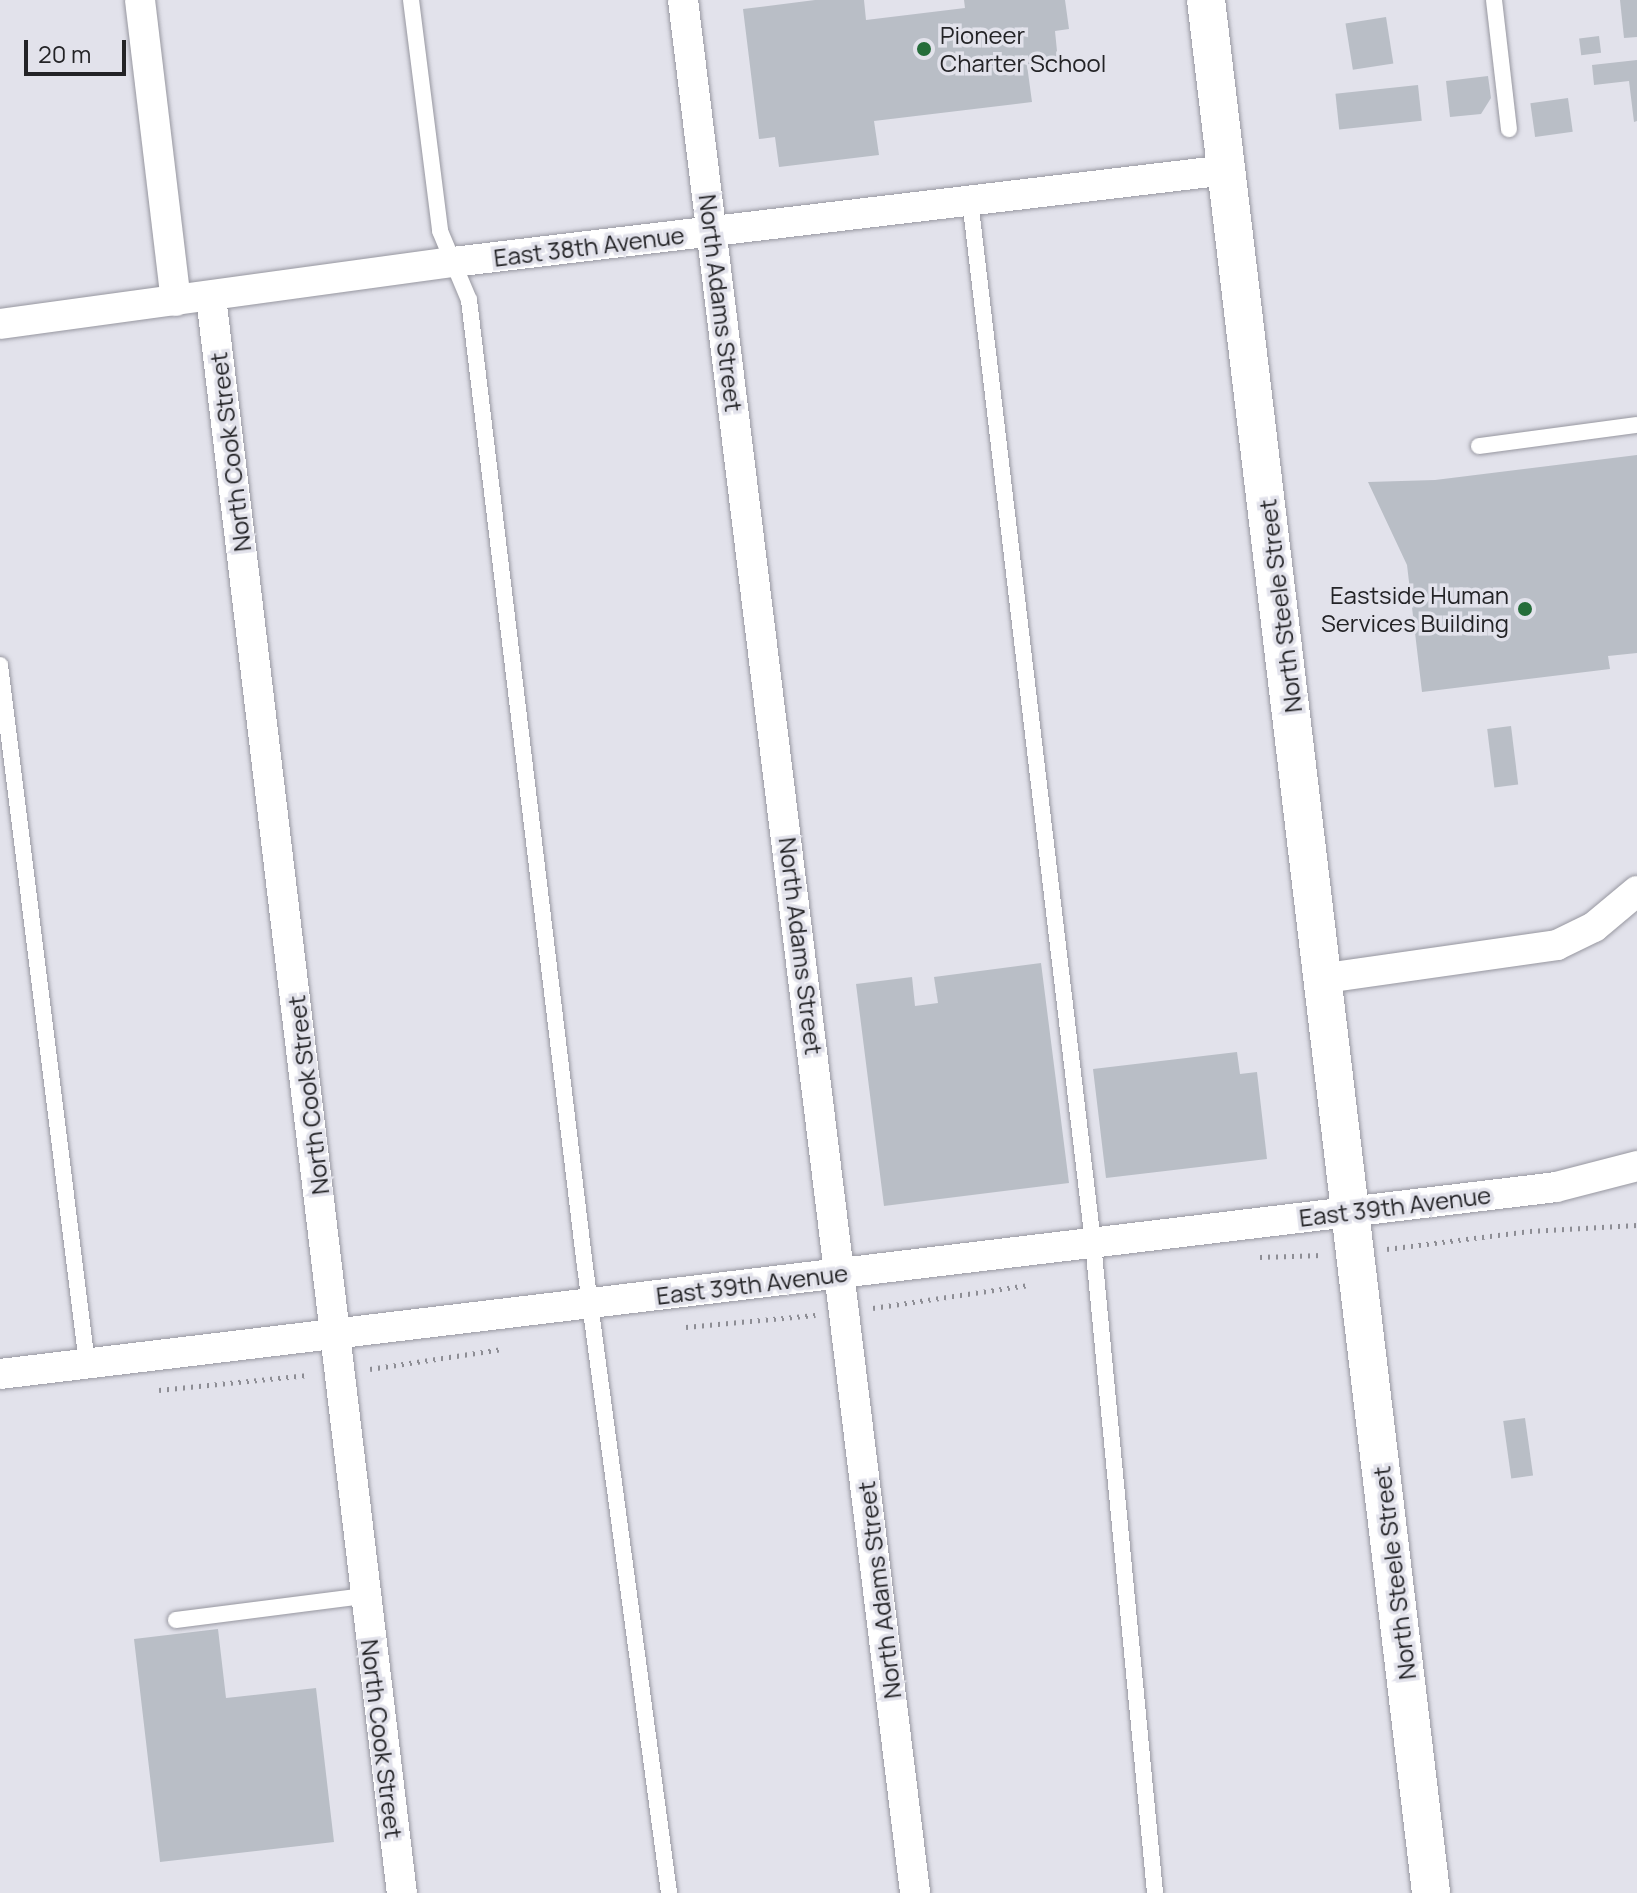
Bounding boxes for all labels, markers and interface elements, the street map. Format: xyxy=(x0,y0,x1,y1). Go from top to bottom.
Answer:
place label: Pioneer Charter School xyxy=(940,21,1106,77)
scale bar xyxy=(28,24,130,74)
text: 20 m xyxy=(38,37,91,70)
marker: Pioneer Charter School xyxy=(915,40,933,58)
street label: North Adams Street xyxy=(693,193,749,413)
street label: East 38th Avenue xyxy=(492,220,686,272)
street label: North Cook Street xyxy=(203,351,257,553)
street label: North Steele Street xyxy=(1253,498,1307,714)
place label: Eastside Human Services Building xyxy=(1321,581,1509,637)
marker: Eastside Human Services Building xyxy=(1516,600,1534,618)
street label: North Adams Street xyxy=(773,836,829,1056)
street label: North Cook Street xyxy=(281,994,335,1196)
street label: East 39th Avenue xyxy=(1297,1180,1493,1232)
street label: East 39th Avenue xyxy=(654,1258,850,1310)
street label: North Steele Street xyxy=(1367,1465,1421,1681)
street label: North Adams Street xyxy=(851,1480,907,1700)
street label: North Cook Street xyxy=(355,1638,409,1840)

